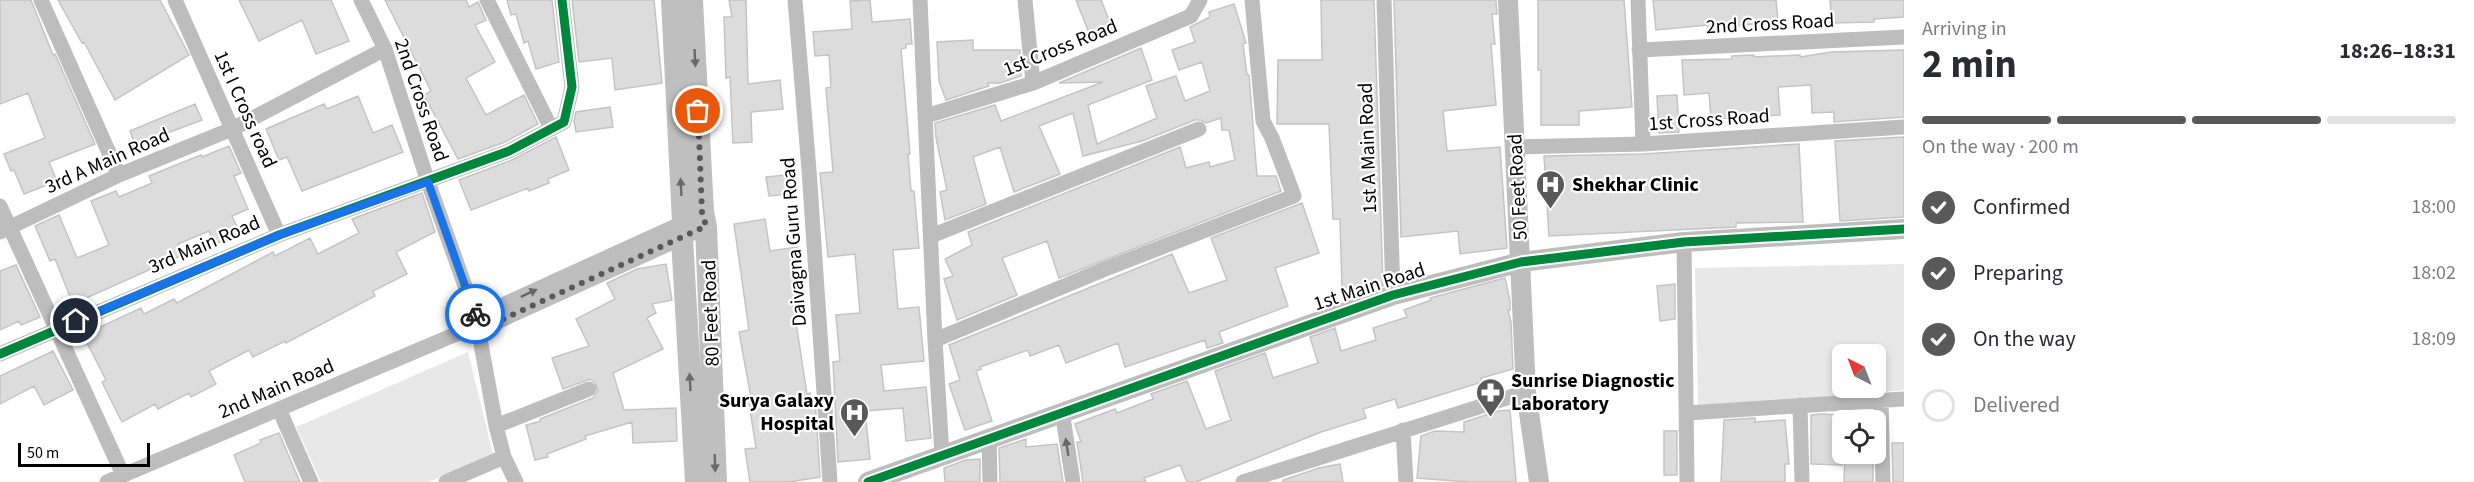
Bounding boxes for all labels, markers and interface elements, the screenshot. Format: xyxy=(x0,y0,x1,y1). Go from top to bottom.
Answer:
street label: 2nd Cross Road xyxy=(1705,7,1835,41)
street label: 1st Cross Road xyxy=(999,12,1122,84)
text: Arriving in xyxy=(1922,15,2007,43)
street label: 2nd Cross Road xyxy=(387,35,455,166)
text: 18:26–18:31 xyxy=(2339,35,2456,67)
text: 2 min xyxy=(1922,37,2017,93)
street label: 1st I Cross road xyxy=(207,46,284,173)
one-way arrow xyxy=(691,49,700,68)
street label: 1st A Main Road xyxy=(1352,82,1384,214)
pin xyxy=(672,85,723,136)
icon: bag xyxy=(681,94,714,127)
street label: 1st Cross Road xyxy=(1648,102,1771,138)
street label: 3rd A Main Road xyxy=(40,121,174,201)
street label: 50 Feet Road xyxy=(1501,133,1535,241)
text: On the way · 200 m xyxy=(1922,133,2079,161)
street label: Daivagna Guru Road xyxy=(774,156,814,327)
hospital icon: Shekhar Clinic xyxy=(1535,168,1567,210)
place label: Shekhar Clinic xyxy=(1572,171,1699,199)
one-way arrow xyxy=(677,178,686,197)
icon: check xyxy=(1922,191,1955,224)
text: Confirmed xyxy=(1973,191,2070,223)
text: 18:00 xyxy=(2411,193,2456,221)
street label: 3rd Main Road xyxy=(144,209,265,281)
street label: 1st Main Road xyxy=(1310,256,1429,318)
icon: check xyxy=(1922,257,1955,290)
text: Preparing xyxy=(1973,257,2063,289)
street label: 80 Feet Road xyxy=(695,259,727,367)
text: 18:02 xyxy=(2411,259,2456,287)
courier xyxy=(445,284,505,344)
one-way arrow xyxy=(521,288,538,297)
pin xyxy=(50,295,101,346)
icon: bike xyxy=(459,298,492,331)
icon: home xyxy=(59,304,92,337)
icon: check xyxy=(1922,323,1955,356)
text: On the way xyxy=(1973,323,2076,355)
text: 18:09 xyxy=(2411,325,2456,353)
north arrow xyxy=(1832,344,1886,398)
map controls xyxy=(1832,344,1886,464)
street label: 2nd Main Road xyxy=(214,352,339,426)
place label: Sunrise Diagnostic Laboratory xyxy=(1511,367,1675,418)
one-way arrow xyxy=(686,372,695,391)
pharmacy icon: Sunrise Diagnostic Laboratory xyxy=(1474,376,1506,418)
place label: Surya Galaxy Hospital xyxy=(719,387,835,438)
text: Delivered xyxy=(1973,389,2060,421)
hospital icon: Surya Galaxy Hospital xyxy=(839,396,871,438)
button: locate xyxy=(1832,410,1886,464)
one-way arrow xyxy=(1063,437,1072,456)
scale bar xyxy=(18,440,150,468)
text: 50 m xyxy=(27,442,59,464)
one-way arrow xyxy=(711,453,720,472)

